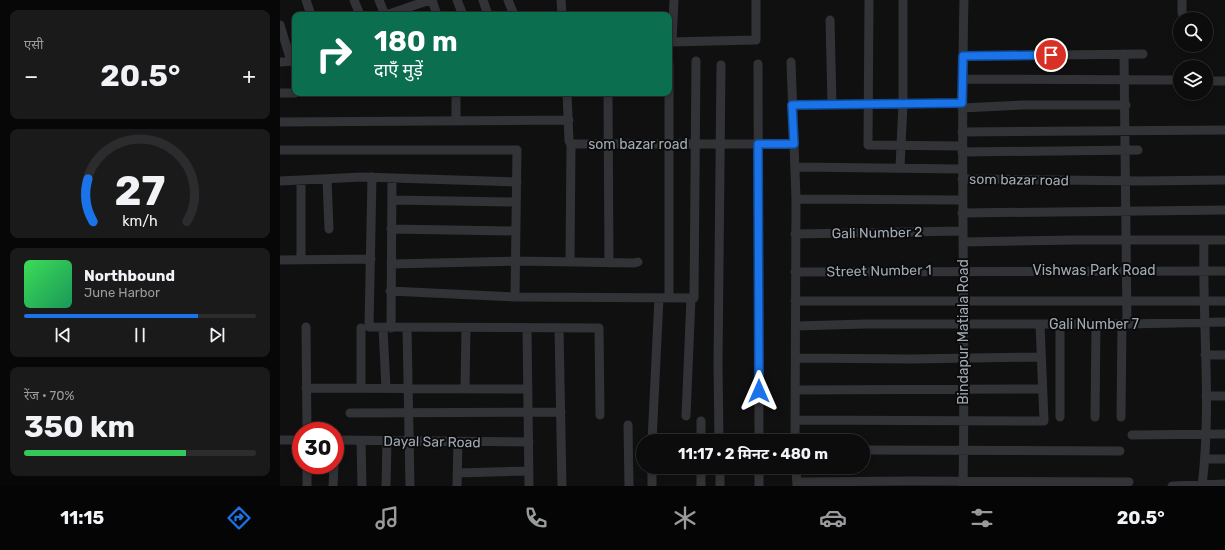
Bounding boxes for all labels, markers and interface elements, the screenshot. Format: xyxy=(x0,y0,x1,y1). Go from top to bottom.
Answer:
map controls xyxy=(1173,12,1213,100)
button: search xyxy=(1173,12,1213,52)
text: 180 m xyxy=(374,25,458,58)
icon: right xyxy=(308,28,360,80)
text: एसी xyxy=(24,37,43,52)
pin xyxy=(1034,38,1068,72)
icon: arrive xyxy=(1040,44,1062,66)
text: 20.5° xyxy=(100,58,180,94)
text: दाएँ मुड़ें xyxy=(374,59,423,81)
button: layers xyxy=(1173,60,1213,100)
text: − xyxy=(24,63,38,90)
text: + xyxy=(242,63,256,90)
street label: som bazar road xyxy=(588,136,688,153)
text: 27 xyxy=(115,165,165,214)
street label: som bazar road xyxy=(969,171,1069,189)
text: km/h xyxy=(122,212,158,229)
street label: Gali Number 2 xyxy=(831,224,923,242)
street label: Bindapur Matiala Road xyxy=(955,259,972,405)
street label: Street Number 1 xyxy=(826,262,932,280)
street label: Vishwas Park Road xyxy=(1033,262,1156,279)
text: Northbound xyxy=(84,267,175,285)
text: June Harbor xyxy=(84,285,160,300)
street label: Gali Number 7 xyxy=(1049,316,1139,333)
icon: previous xyxy=(52,324,74,346)
icon: pause xyxy=(129,324,151,346)
icon: next xyxy=(206,324,228,346)
position arrow xyxy=(738,370,780,412)
text: रेंज · 70% xyxy=(24,388,74,403)
text: 350 km xyxy=(24,409,135,445)
speed limit sign: 30 xyxy=(292,422,344,474)
street label: Dayal Sar Road xyxy=(383,433,481,451)
text: 11:17 · 2 मिनट · 480 m xyxy=(678,445,828,463)
icon: directions xyxy=(225,504,253,532)
icon: music xyxy=(373,504,401,532)
icon: phone xyxy=(522,504,550,532)
icon: climate xyxy=(671,504,699,532)
icon: car xyxy=(819,504,847,532)
icon: filters xyxy=(968,504,996,532)
text: 11:15 xyxy=(60,507,104,529)
text: 20.5° xyxy=(1117,507,1165,529)

